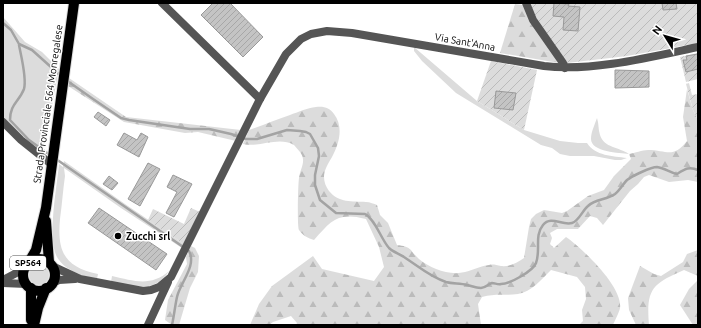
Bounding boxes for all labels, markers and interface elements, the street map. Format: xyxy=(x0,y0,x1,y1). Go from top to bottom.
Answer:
north arrow xyxy=(645,16,685,56)
text: N xyxy=(650,23,664,37)
street label: Strada Provinciale 564 Monregalese xyxy=(31,24,65,184)
street label: Via Sant'Anna xyxy=(434,31,496,53)
marker: Zucchi srl xyxy=(113,231,123,241)
place label: Zucchi srl xyxy=(126,231,170,242)
road number: SP564 xyxy=(10,256,46,270)

